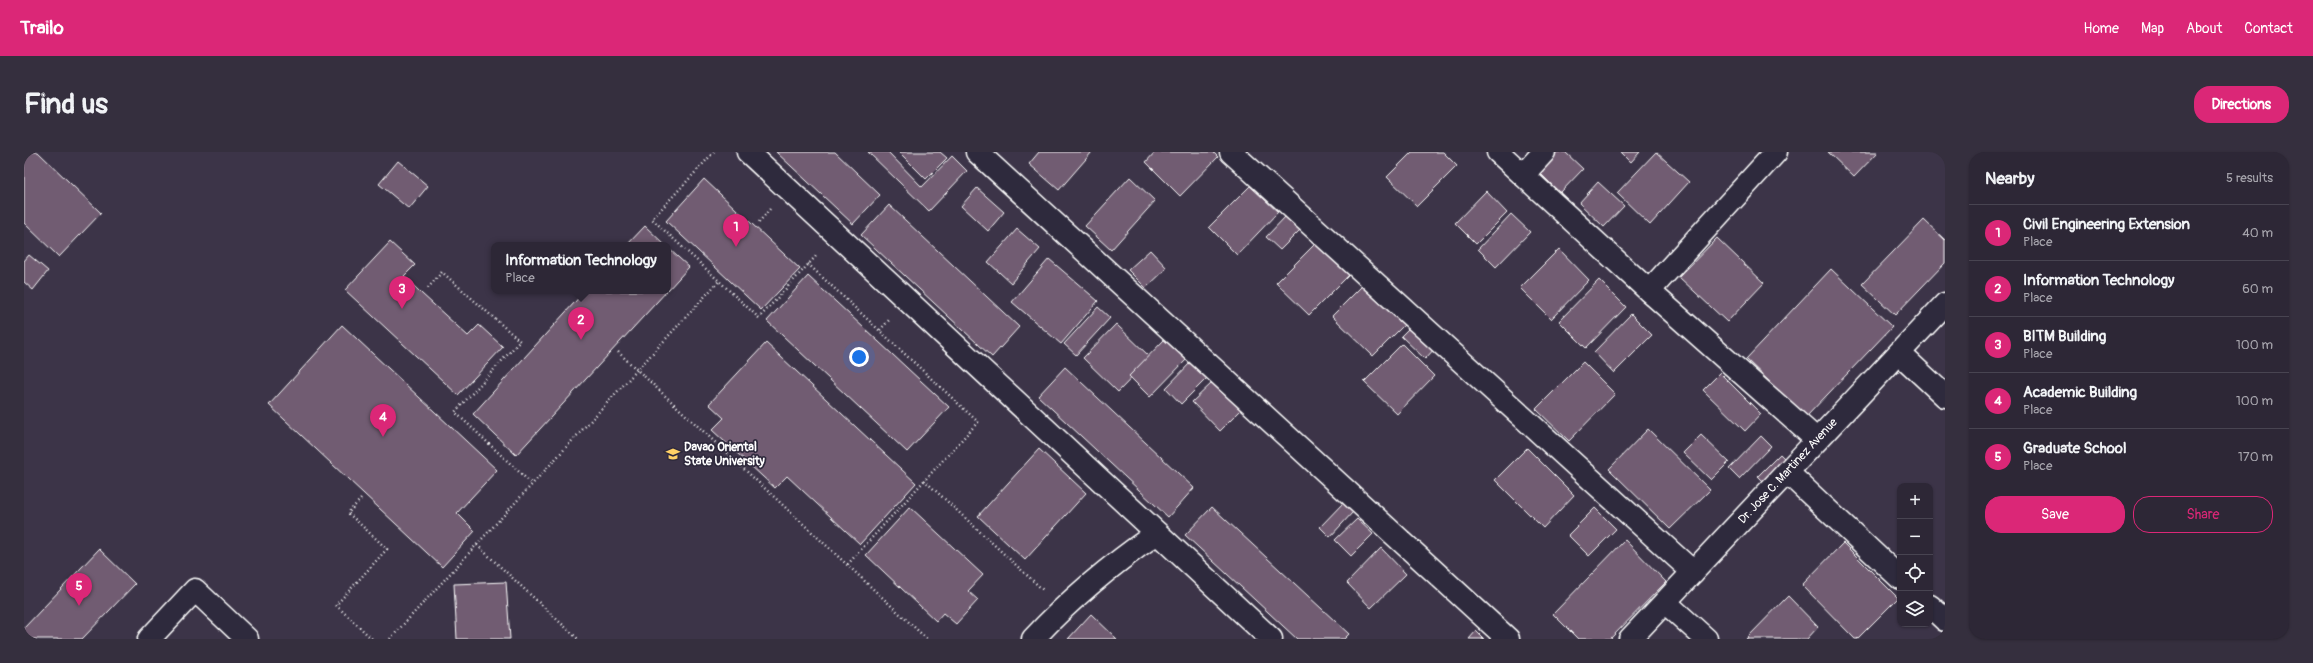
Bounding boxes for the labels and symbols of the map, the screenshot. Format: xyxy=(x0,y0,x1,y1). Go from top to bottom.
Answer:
pin: 1 xyxy=(723,214,749,247)
pin: 3 xyxy=(389,276,415,309)
pin: 2 xyxy=(568,307,594,340)
your location xyxy=(849,347,869,367)
pin: 4 xyxy=(370,404,396,437)
street label: Dr. Jose C. Martinez Avenue xyxy=(1735,415,1841,527)
place label: Davao Oriental State University xyxy=(684,440,766,469)
school or university icon: Davao Oriental State University xyxy=(665,446,681,462)
pin: 5 xyxy=(66,573,92,606)

